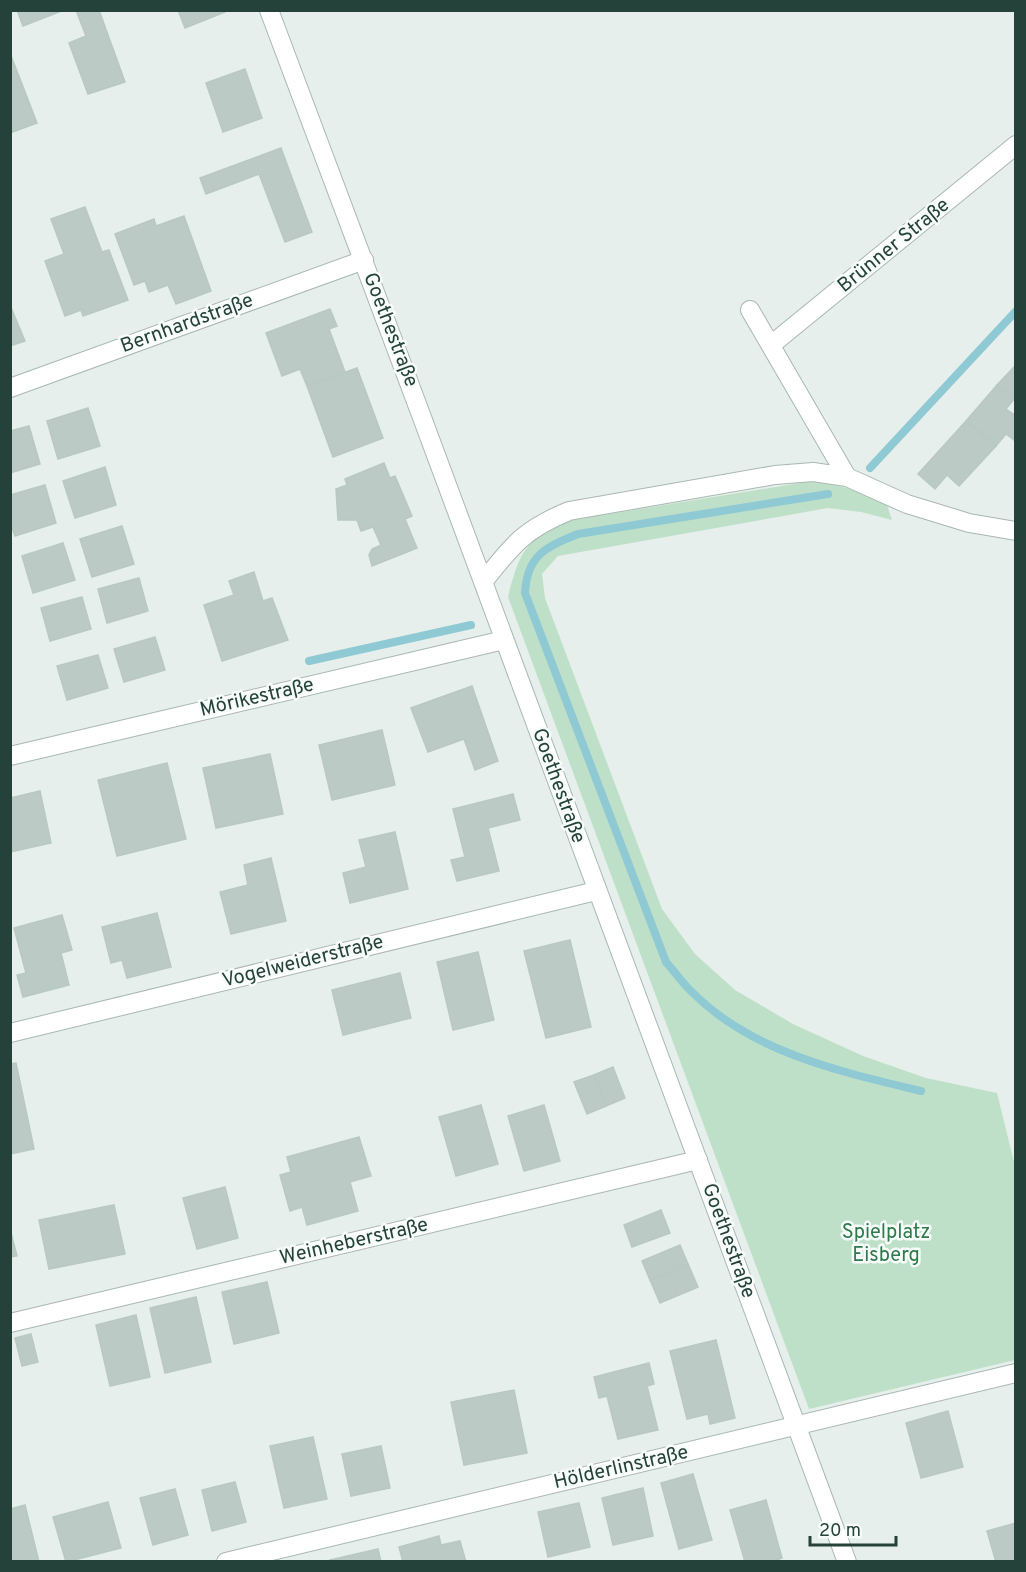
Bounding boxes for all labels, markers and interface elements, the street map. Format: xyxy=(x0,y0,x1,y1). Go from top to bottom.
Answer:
street label: Brünner Straße xyxy=(833,193,955,299)
street label: Goethestraße xyxy=(356,269,424,391)
street label: Bernhardstraße xyxy=(117,288,257,360)
street label: Mörikestraße xyxy=(197,672,317,724)
street label: Goethestraße xyxy=(525,725,591,847)
street label: Vogelweiderstraße xyxy=(220,929,386,995)
street label: Goethestraße xyxy=(695,1180,761,1302)
street label: Weinheberstraße xyxy=(277,1212,431,1272)
park label: Spielplatz Eisberg xyxy=(842,1220,930,1269)
street label: Hölderlinstraße xyxy=(551,1440,691,1496)
scale bar xyxy=(810,1509,896,1547)
text: 20 m xyxy=(819,1520,861,1543)

